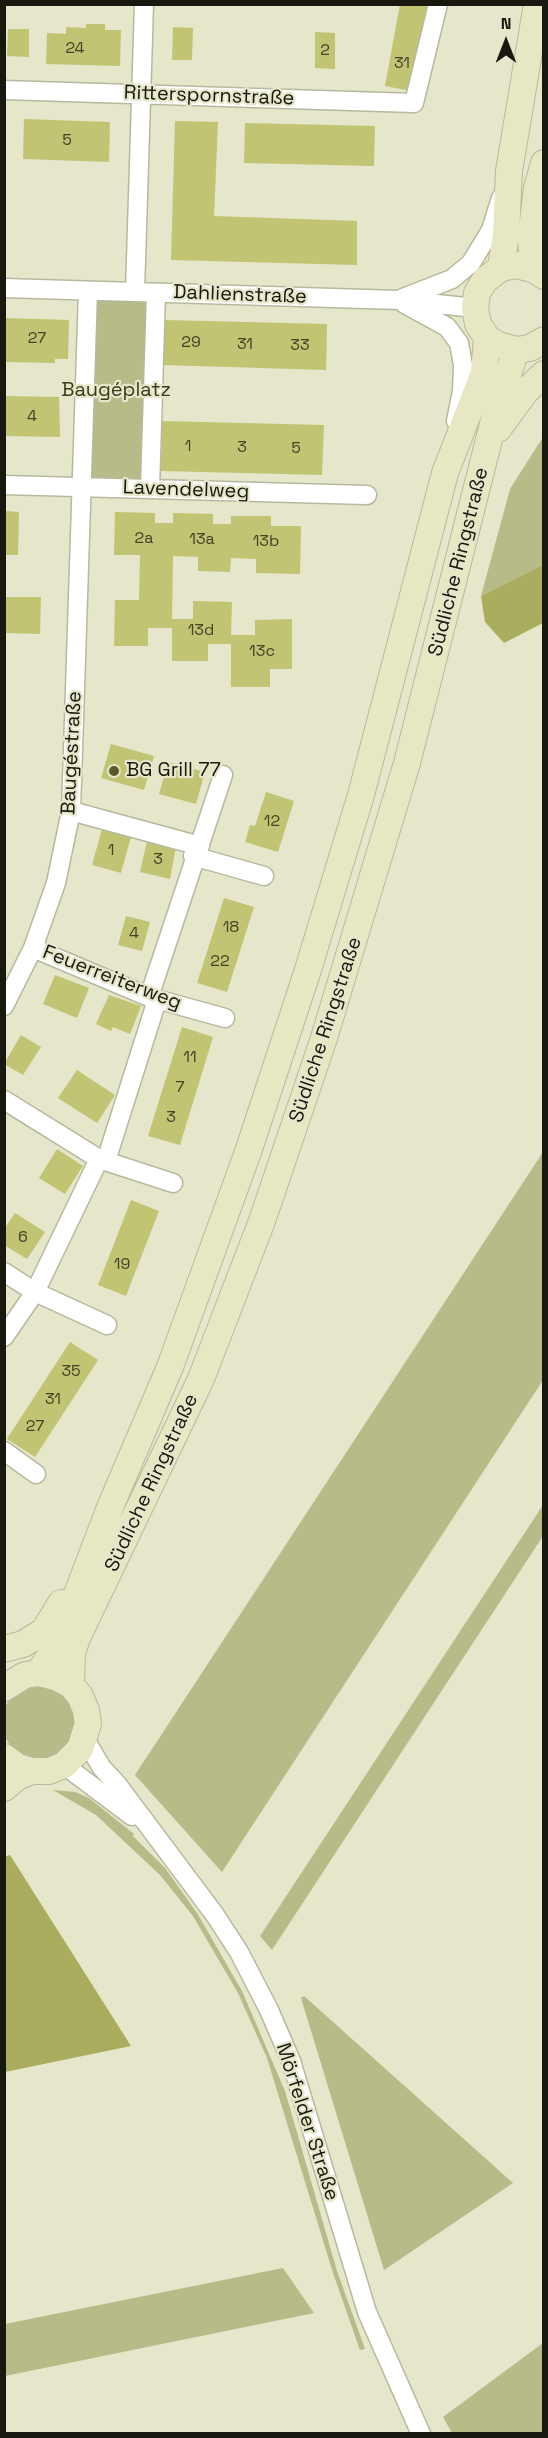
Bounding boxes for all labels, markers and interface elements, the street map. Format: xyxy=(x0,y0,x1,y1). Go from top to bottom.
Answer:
north arrow xyxy=(476,12,536,72)
text: N xyxy=(501,13,511,34)
house number: 24 xyxy=(65,39,85,59)
house number: 2 xyxy=(320,41,330,61)
house number: 31 xyxy=(394,54,410,74)
street label: Ritterspornstraße xyxy=(123,81,295,111)
house number: 5 xyxy=(62,131,72,151)
street label: Dahlienstraße xyxy=(173,281,307,309)
house number: 27 xyxy=(28,329,46,349)
house number: 29 xyxy=(181,333,201,353)
house number: 31 xyxy=(237,335,253,355)
house number: 33 xyxy=(290,336,310,356)
park label: Baugéplatz xyxy=(61,379,171,403)
house number: 4 xyxy=(27,407,37,427)
house number: 1 xyxy=(185,437,191,457)
house number: 3 xyxy=(237,438,247,458)
house number: 5 xyxy=(291,439,301,459)
street label: Südliche Ringstraße xyxy=(424,465,494,659)
street label: Lavendelweg xyxy=(122,476,250,504)
house number: 2a xyxy=(135,529,153,549)
house number: 13a xyxy=(189,530,215,550)
house number: 13b xyxy=(253,532,279,552)
house number: 13d xyxy=(188,621,214,641)
house number: 13c xyxy=(249,642,275,662)
street label: Baugéstraße xyxy=(57,690,87,816)
place label: BG Grill 77 xyxy=(126,759,221,783)
marker: BG Grill 77 xyxy=(107,764,121,778)
house number: 12 xyxy=(264,812,280,832)
house number: 1 xyxy=(108,841,114,861)
house number: 3 xyxy=(153,850,163,870)
house number: 18 xyxy=(223,918,239,938)
house number: 4 xyxy=(129,924,139,944)
street label: Südliche Ringstraße xyxy=(285,934,367,1126)
street label: Feuerreiterweg xyxy=(39,940,185,1016)
house number: 22 xyxy=(210,952,230,972)
house number: 11 xyxy=(183,1048,197,1068)
house number: 7 xyxy=(175,1078,185,1098)
house number: 3 xyxy=(166,1108,176,1128)
house number: 6 xyxy=(18,1228,28,1248)
house number: 19 xyxy=(114,1255,130,1275)
house number: 35 xyxy=(61,1362,81,1382)
house number: 31 xyxy=(45,1390,61,1410)
street label: Südliche Ringstraße xyxy=(100,1390,204,1576)
house number: 27 xyxy=(26,1417,44,1437)
street label: Mörfelder Straße xyxy=(270,2040,344,2204)

